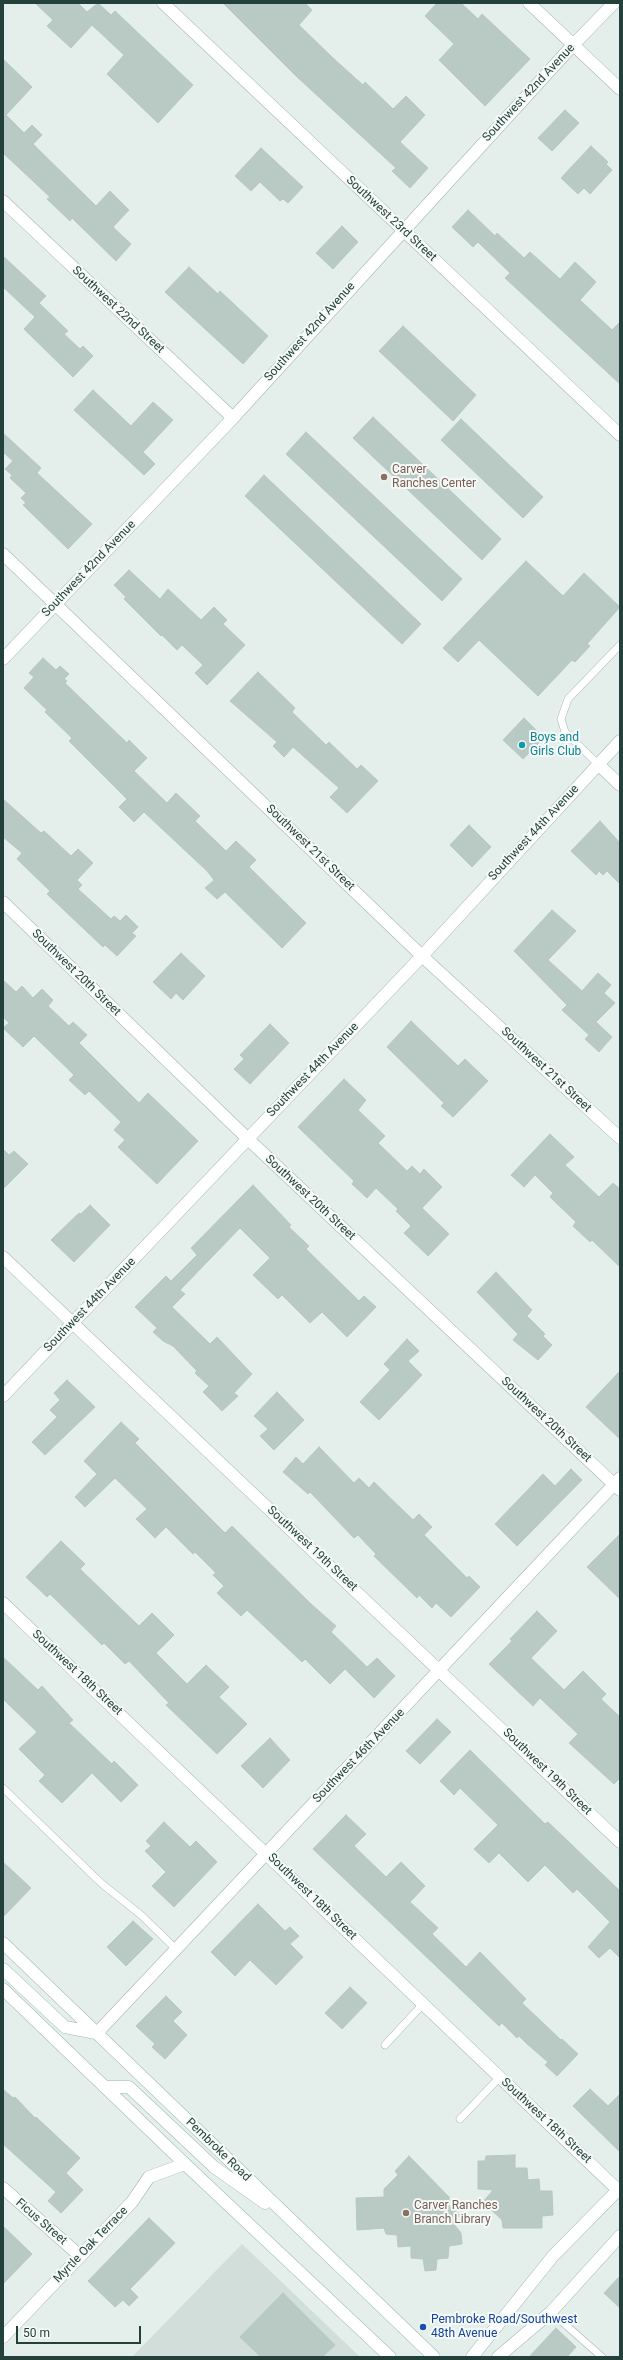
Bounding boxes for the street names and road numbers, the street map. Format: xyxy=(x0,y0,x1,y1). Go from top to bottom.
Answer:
street label: Southwest 42nd Avenue xyxy=(480,41,578,145)
street label: Southwest 23rd Street xyxy=(343,173,439,265)
street label: Southwest 22nd Street xyxy=(69,263,167,357)
street label: Southwest 42nd Avenue xyxy=(262,279,358,385)
street label: Southwest 42nd Avenue xyxy=(39,518,139,620)
street label: Southwest 44th Avenue xyxy=(486,782,582,884)
street label: Southwest 21st Street xyxy=(263,802,357,894)
street label: Southwest 20th Street xyxy=(28,927,124,1019)
street label: Southwest 44th Avenue xyxy=(264,1020,362,1120)
street label: Southwest 21st Street xyxy=(498,1025,594,1115)
street label: Southwest 20th Street xyxy=(262,1152,358,1244)
street label: Southwest 44th Avenue xyxy=(41,1255,139,1355)
street label: Southwest 20th Street xyxy=(498,1374,594,1466)
street label: Southwest 19th Street xyxy=(264,1503,360,1595)
street label: Southwest 18th Street xyxy=(29,1627,125,1719)
street label: Southwest 46th Avenue xyxy=(310,1706,408,1806)
street label: Southwest 19th Street xyxy=(499,1726,595,1818)
street label: Southwest 18th Street xyxy=(264,1851,360,1943)
street label: Southwest 18th Street xyxy=(498,2075,594,2167)
street label: Pembroke Road xyxy=(183,2115,253,2185)
street label: Ficus Street xyxy=(12,2196,70,2248)
street label: Myrtle Oak Terrace xyxy=(51,2204,131,2286)

